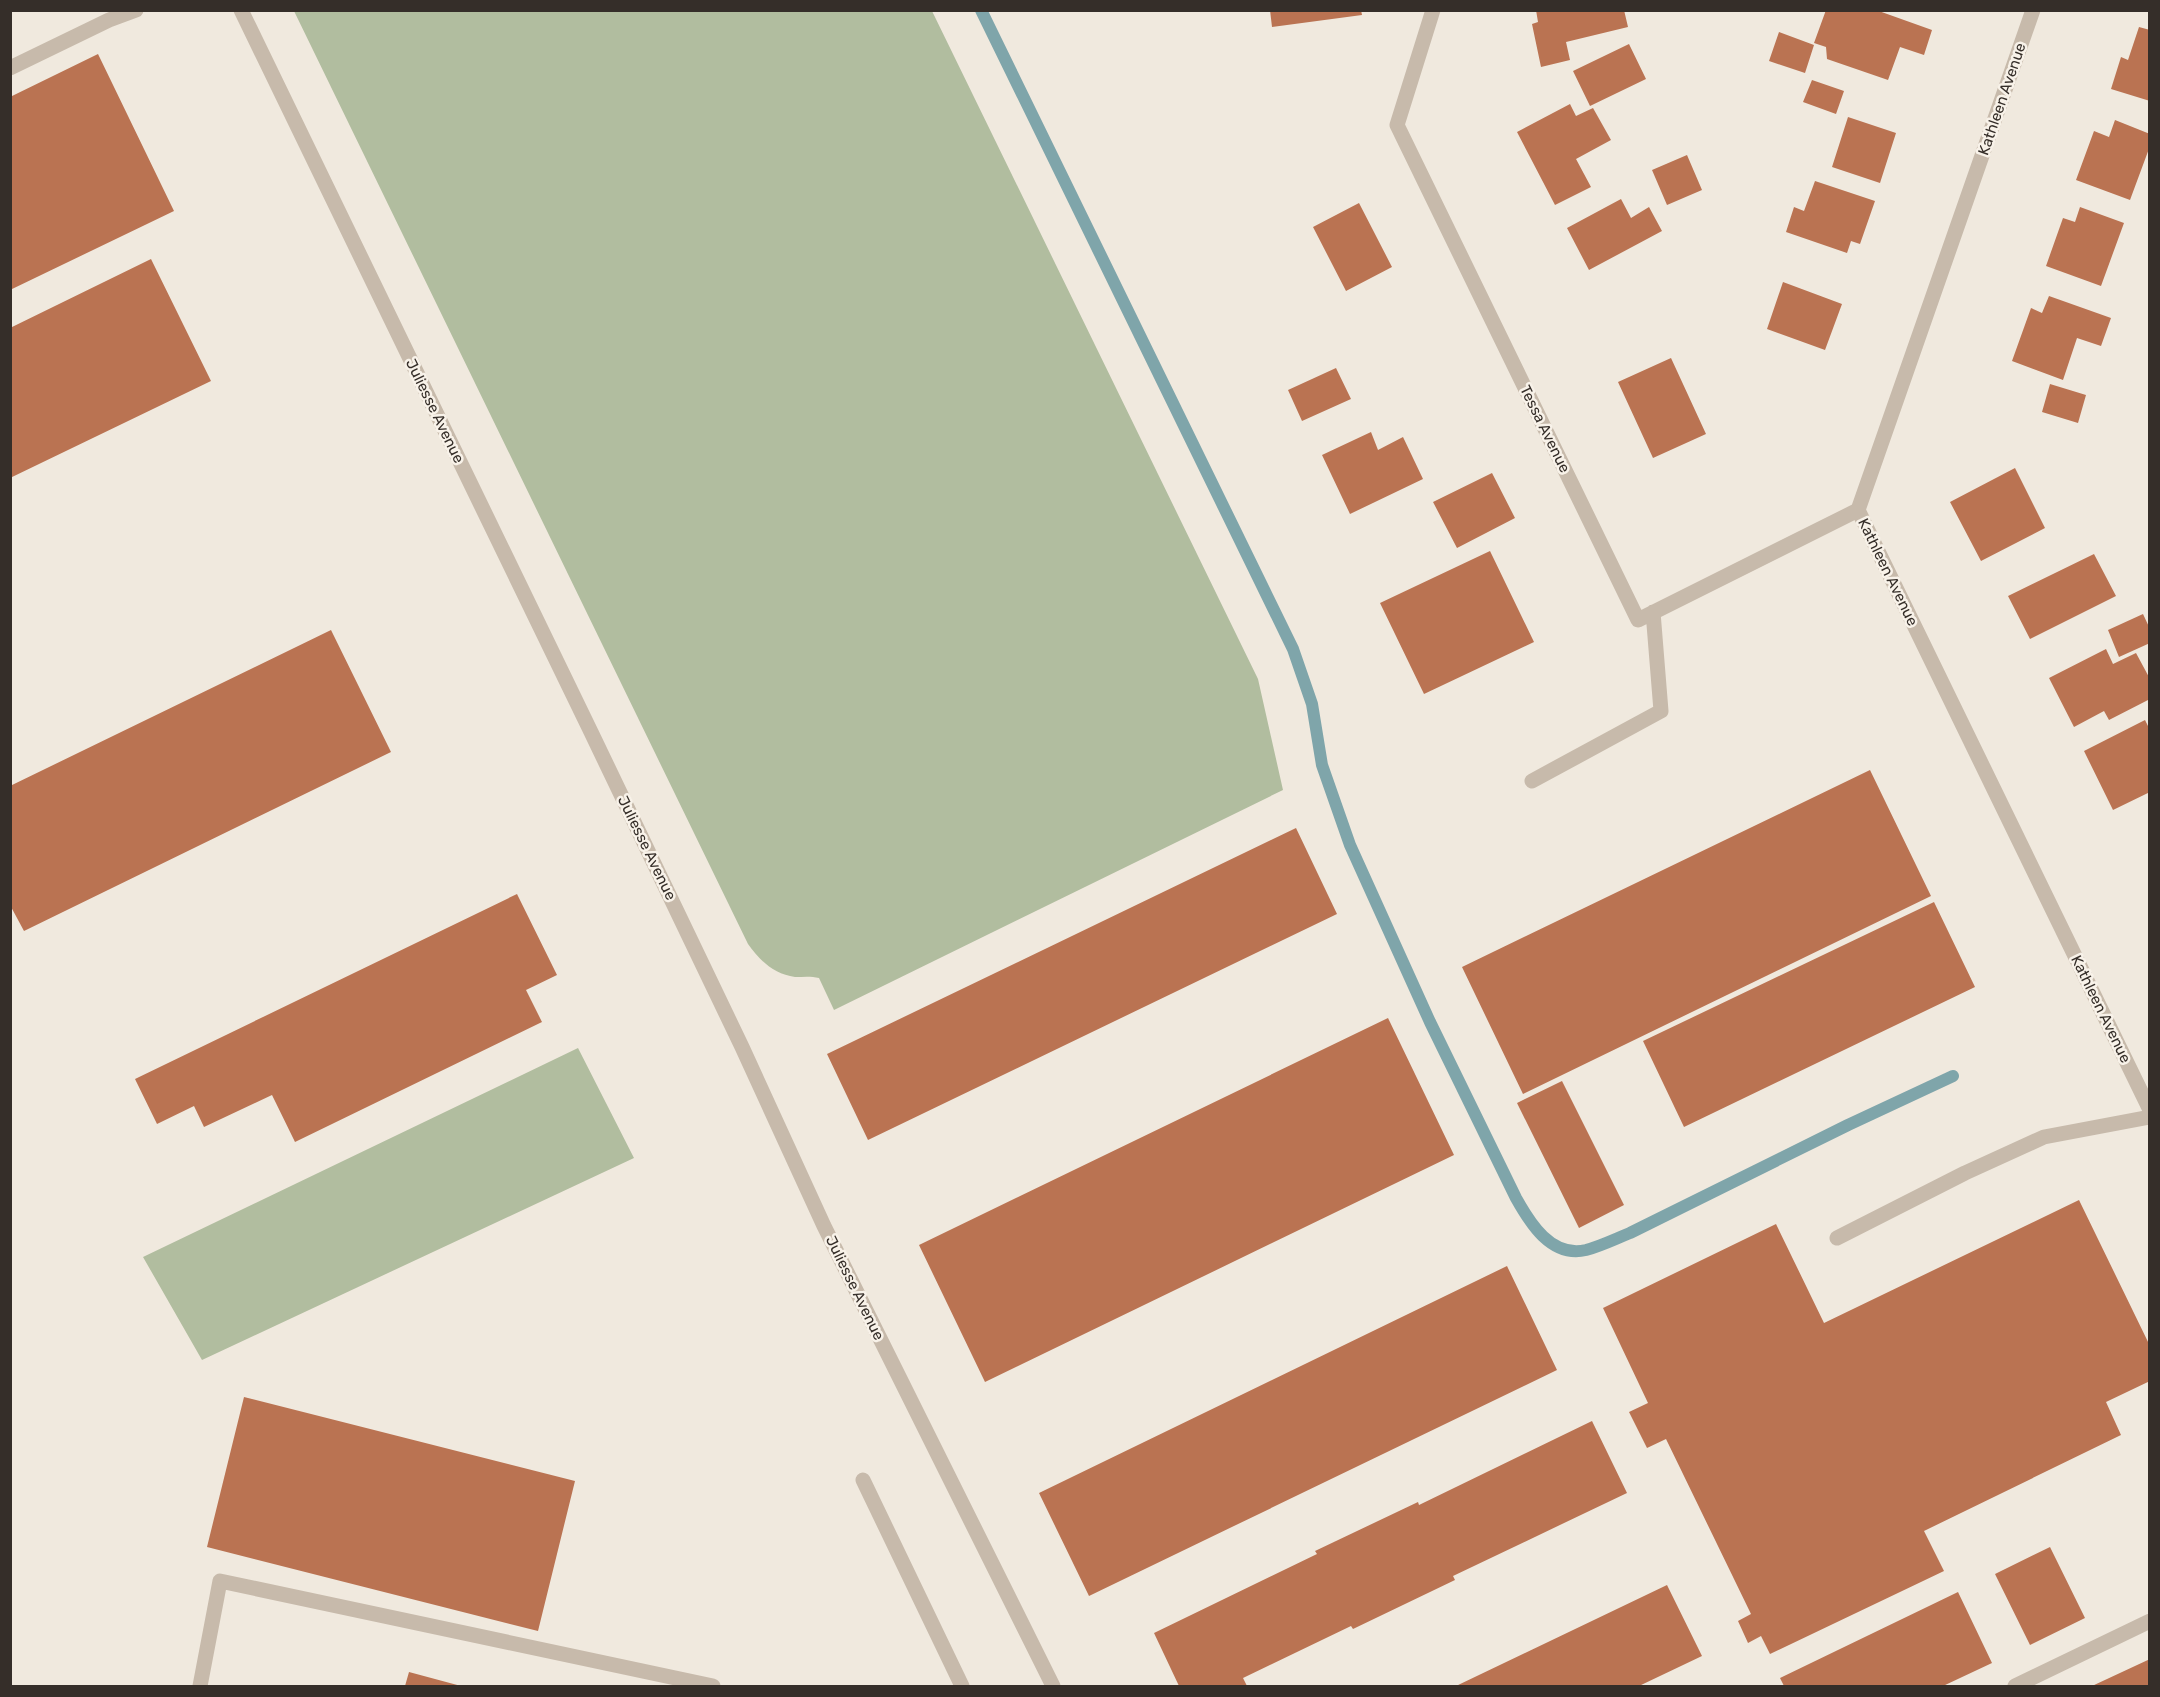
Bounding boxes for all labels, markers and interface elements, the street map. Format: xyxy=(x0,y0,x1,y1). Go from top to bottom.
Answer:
street label: Kathleen Avenue xyxy=(1974,41,2030,157)
street label: Juliesse Avenue xyxy=(402,356,468,466)
street label: Tessa Avenue xyxy=(1516,382,1574,476)
street label: Kathleen Avenue xyxy=(1854,515,1922,629)
street label: Juliesse Avenue xyxy=(614,793,680,903)
street label: Kathleen Avenue xyxy=(2067,952,2135,1066)
street label: Juliesse Avenue xyxy=(822,1233,888,1343)

